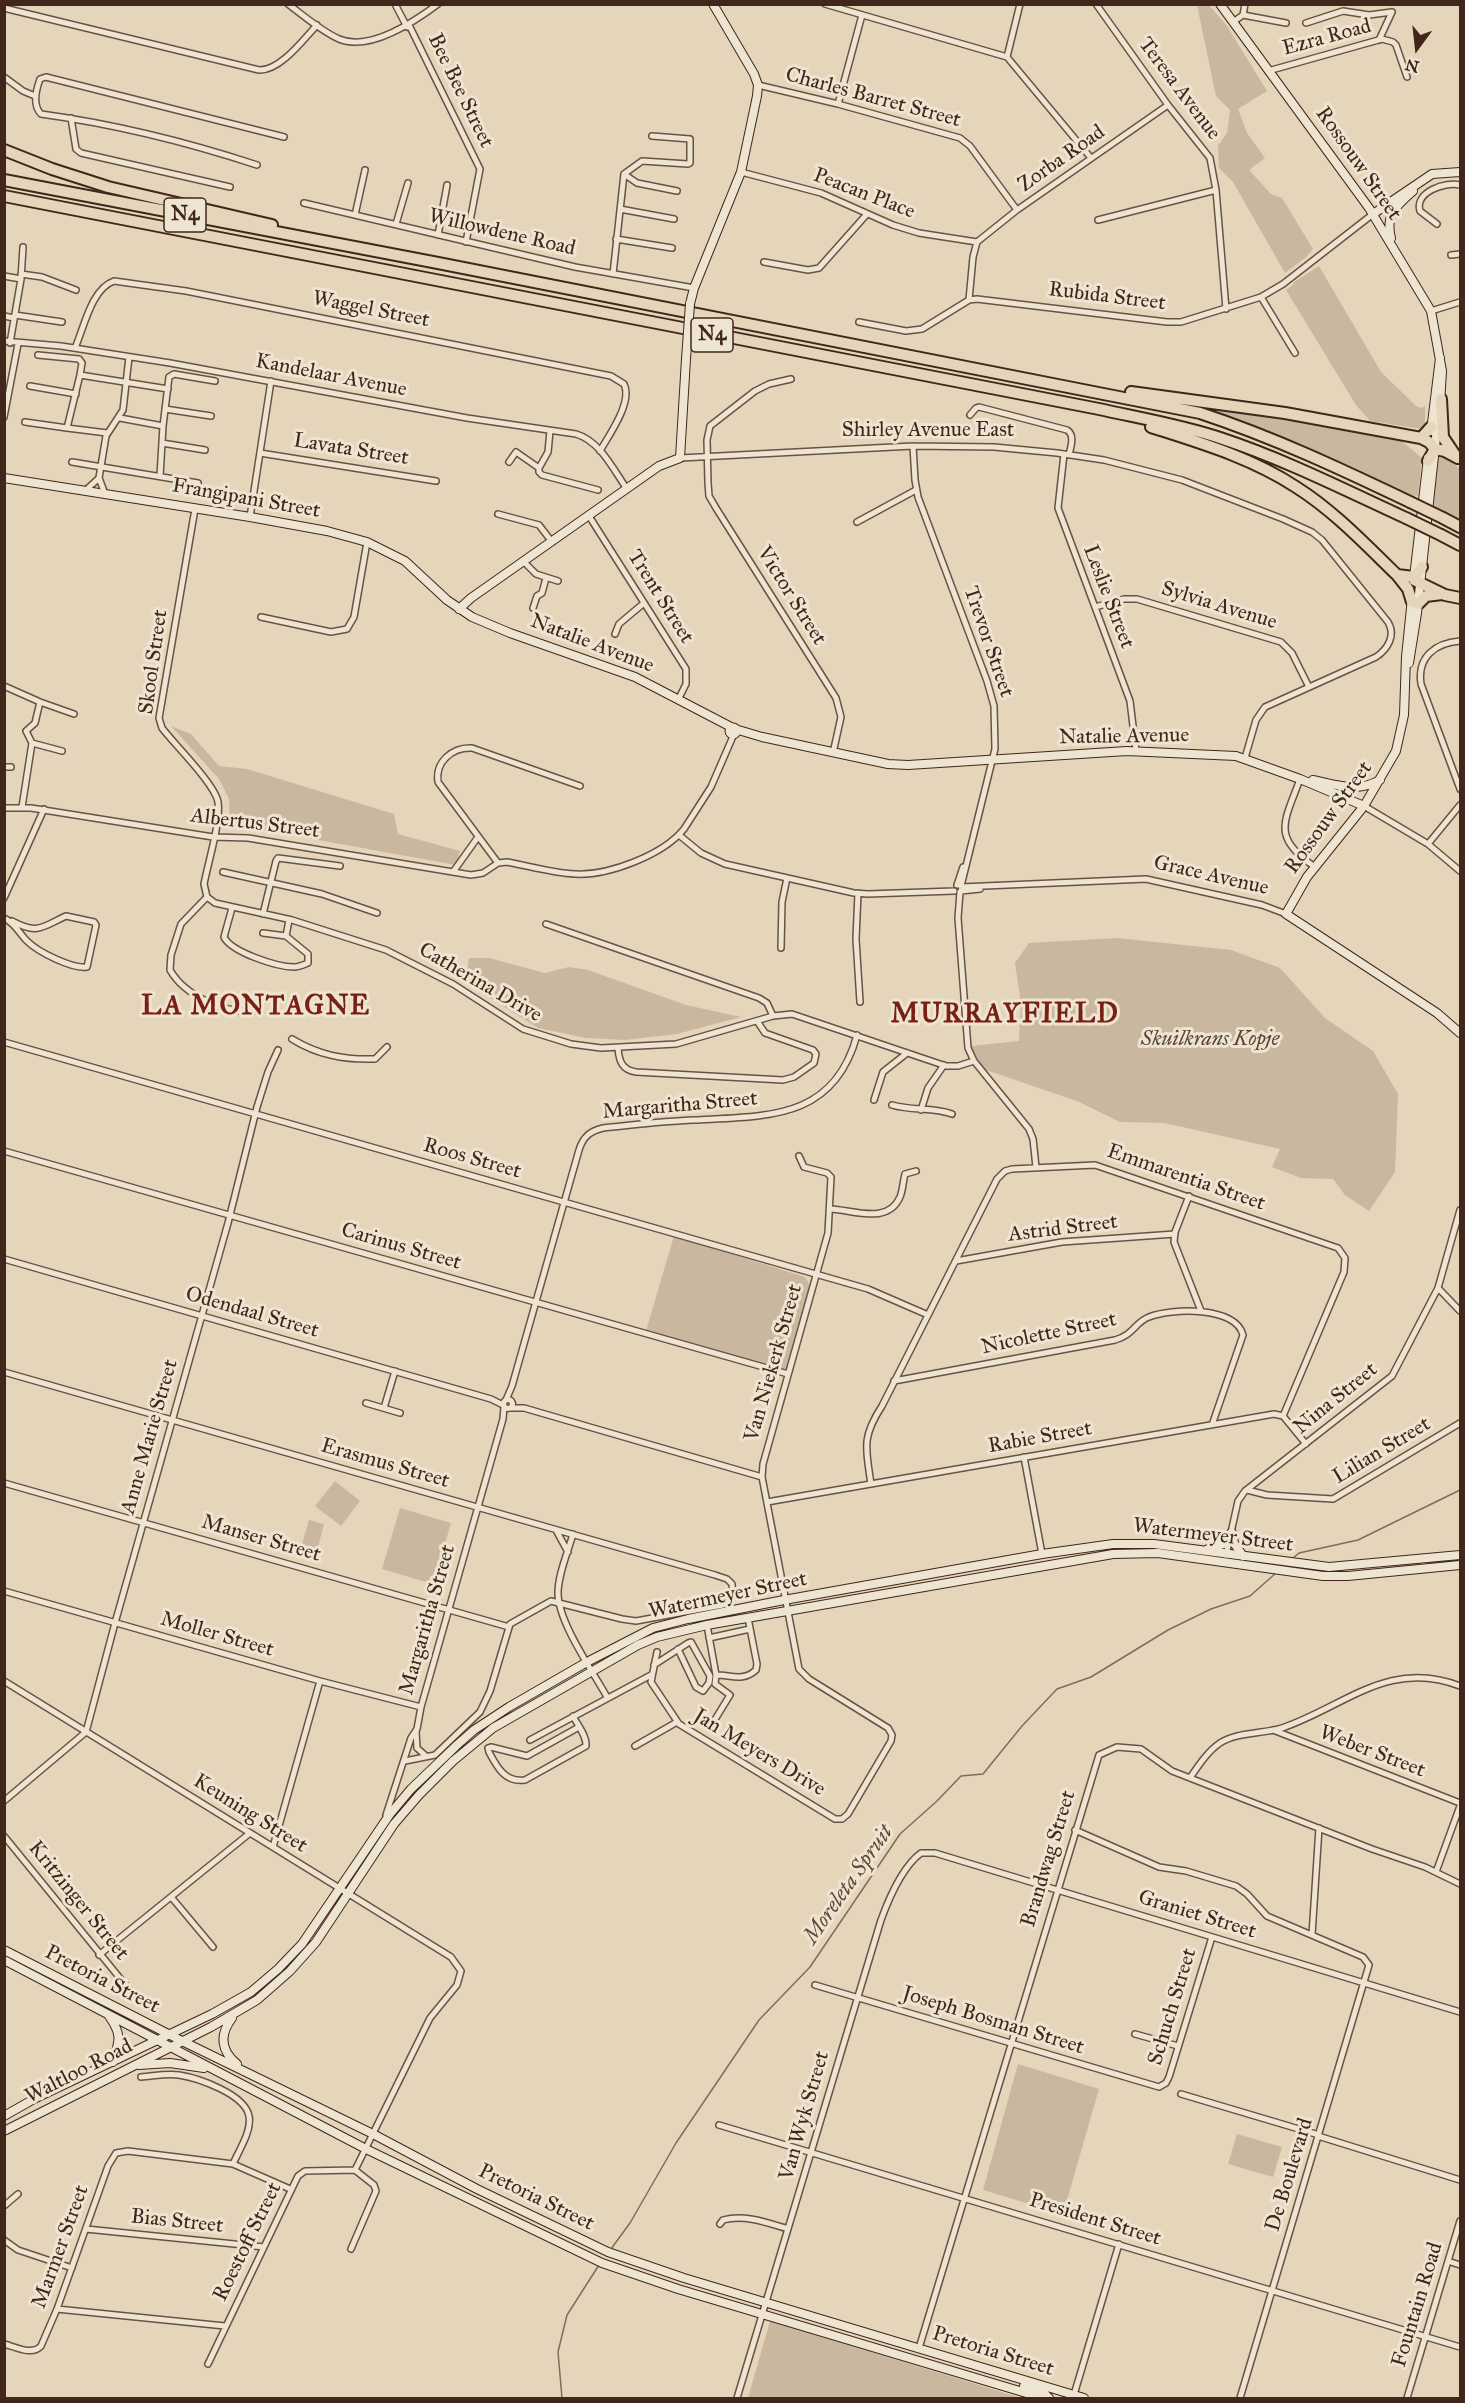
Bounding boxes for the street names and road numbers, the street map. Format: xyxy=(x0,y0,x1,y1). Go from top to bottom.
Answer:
street label: Ezra Road xyxy=(1280,14,1374,62)
street label: Bee Bee Street xyxy=(422,30,498,152)
street label: Teresa Avenue xyxy=(1132,33,1226,145)
street label: Charles Barret Street xyxy=(783,62,963,134)
street label: Rossouw Street xyxy=(1310,102,1406,226)
street label: Zorba Road xyxy=(1014,120,1110,198)
street label: Peacan Place xyxy=(810,163,918,225)
road number: N4 xyxy=(164,198,206,232)
street label: Willowdene Road xyxy=(426,204,578,262)
street label: Rubida Street xyxy=(1047,277,1167,317)
street label: Waggel Street xyxy=(310,286,432,334)
road number: N4 xyxy=(691,318,733,352)
street label: Kandelaar Avenue xyxy=(253,349,409,403)
street label: Shirley Avenue East xyxy=(842,418,1014,444)
street label: Lavata Street xyxy=(292,428,410,472)
street label: Frangipani Street xyxy=(170,474,322,524)
street label: Victor Street xyxy=(751,542,831,650)
street label: Leslie Street xyxy=(1077,542,1139,652)
street label: Trent Street xyxy=(621,545,699,649)
street label: Sylvia Avenue xyxy=(1158,576,1280,636)
street label: Trevor Street xyxy=(957,583,1019,701)
street label: Skool Street xyxy=(134,608,174,716)
street label: Natalie Avenue xyxy=(527,609,657,679)
street label: Natalie Avenue xyxy=(1059,723,1189,751)
street label: Rossouw Street xyxy=(1280,757,1378,879)
street label: Albertus Street xyxy=(189,804,321,844)
street label: Grace Avenue xyxy=(1151,851,1271,901)
street label: Catherina Drive xyxy=(414,938,546,1028)
street label: Margaritha Street xyxy=(602,1087,758,1125)
street label: Roos Street xyxy=(420,1133,524,1185)
street label: Emmarentia Street xyxy=(1104,1139,1268,1217)
street label: Astrid Street xyxy=(1007,1210,1119,1248)
street label: Carinus Street xyxy=(338,1218,464,1276)
street label: Odendaal Street xyxy=(183,1282,321,1344)
street label: Van Niekerk Street xyxy=(740,1282,808,1444)
street label: Nicolette Street xyxy=(979,1307,1119,1361)
street label: Anne Marie Street xyxy=(116,1357,184,1517)
street label: Nina Street xyxy=(1289,1358,1383,1440)
street label: Lilian Street xyxy=(1329,1412,1435,1490)
street label: Rabie Street xyxy=(986,1416,1094,1460)
street label: Erasmus Street xyxy=(318,1434,452,1494)
street label: Manser Street xyxy=(198,1510,324,1568)
street label: Watermeyer Street xyxy=(1132,1514,1294,1558)
street label: Margaritha Street xyxy=(394,1542,462,1698)
street label: Watermeyer Street xyxy=(647,1567,809,1625)
street label: Moller Street xyxy=(157,1607,277,1663)
street label: Jan Meyers Drive xyxy=(688,1704,830,1802)
street label: Weber Street xyxy=(1316,1720,1428,1784)
street label: Keuning Street xyxy=(188,1769,312,1859)
street label: Brandwag Street xyxy=(1016,1788,1082,1930)
street label: Kritzinger Street xyxy=(22,1836,134,1966)
street label: Graniet Street xyxy=(1135,1885,1259,1945)
street label: Pretoria Street xyxy=(40,1940,164,2020)
street label: Schuch Street xyxy=(1143,1946,1203,2068)
street label: Joseph Bosman Street xyxy=(899,1981,1087,2061)
street label: Waltloo Road xyxy=(21,2034,137,2110)
street label: Van Wyk Street xyxy=(774,2048,836,2184)
street label: De Boulevard xyxy=(1261,2115,1319,2235)
street label: Pretoria Street xyxy=(474,2159,598,2237)
street label: Roestoff Street xyxy=(208,2178,288,2306)
street label: Marmer Street xyxy=(27,2182,95,2312)
street label: President Street xyxy=(1026,2188,1164,2252)
street label: Bias Street xyxy=(130,2205,224,2239)
street label: Fountain Road xyxy=(1387,2240,1449,2370)
street label: Pretoria Street xyxy=(929,2322,1057,2382)

